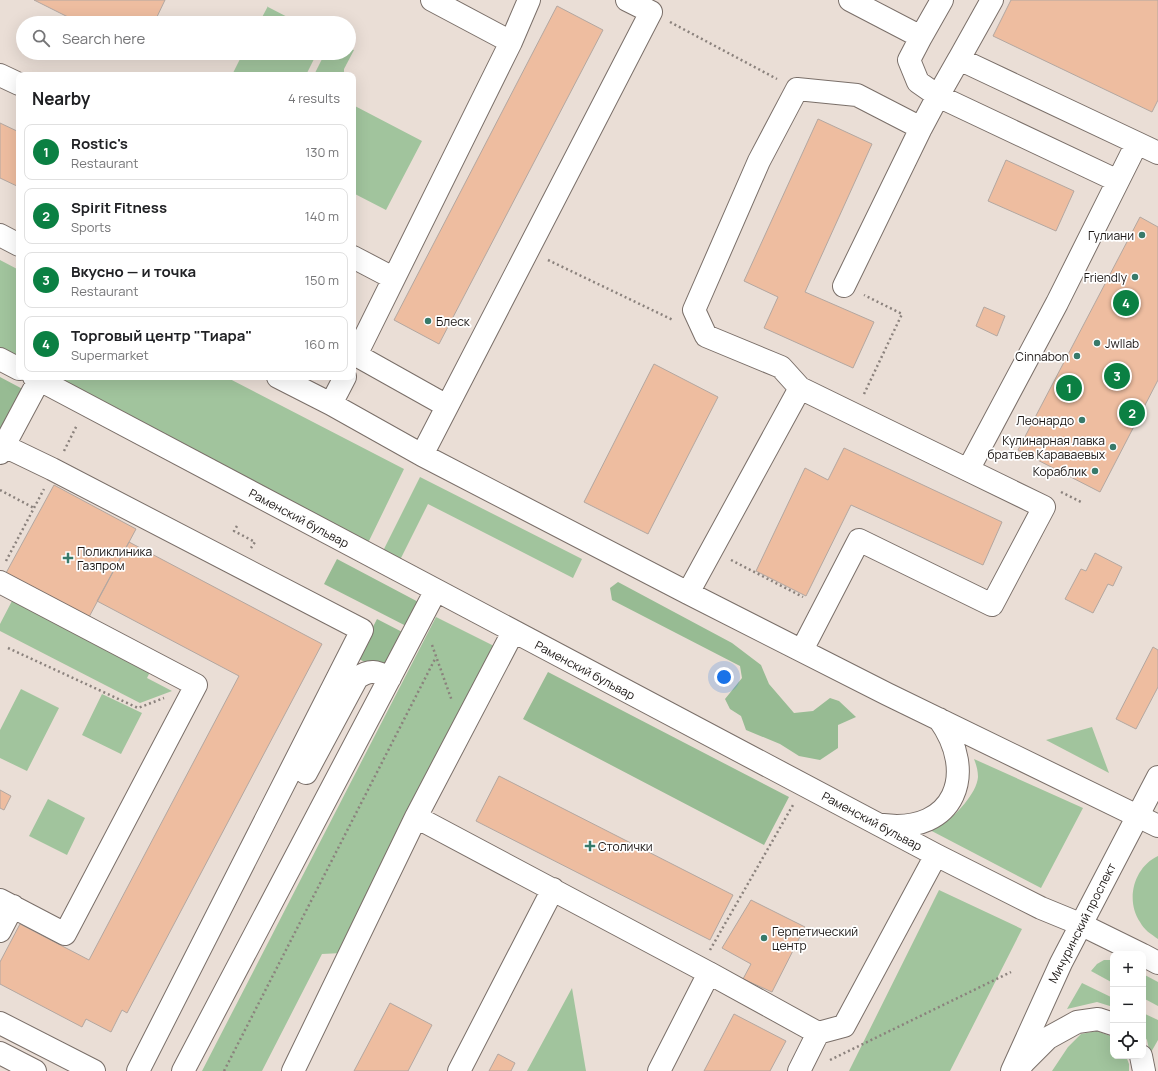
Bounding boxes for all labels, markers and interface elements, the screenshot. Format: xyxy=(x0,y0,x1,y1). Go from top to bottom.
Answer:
search box xyxy=(16,16,356,60)
icon: search xyxy=(30,27,52,49)
text: Search here xyxy=(62,28,145,49)
text: Nearby xyxy=(32,87,90,110)
text: 4 results xyxy=(288,89,340,107)
text: Rostic's xyxy=(71,133,128,154)
text: 1 xyxy=(43,143,49,161)
text: 130 m xyxy=(305,143,339,161)
text: Restaurant xyxy=(71,154,138,172)
text: Spirit Fitness xyxy=(71,197,167,218)
text: 2 xyxy=(42,207,50,225)
text: 140 m xyxy=(305,207,339,225)
text: Sports xyxy=(71,218,111,236)
place label: Гулиани xyxy=(1088,227,1134,244)
marker: Гулиани xyxy=(1137,230,1147,240)
text: Вкусно — и точка xyxy=(71,261,196,282)
place label: Friendly xyxy=(1084,269,1128,286)
text: 3 xyxy=(42,271,50,289)
text: 150 m xyxy=(305,271,339,289)
marker: Friendly xyxy=(1130,272,1140,282)
text: Restaurant xyxy=(71,282,138,300)
pin: 4 xyxy=(1113,288,1139,318)
place label: Блеск xyxy=(436,313,471,330)
marker: Блеск xyxy=(423,316,433,326)
text: Торговый центр "Тиара" xyxy=(71,325,252,346)
text: 4 xyxy=(42,335,50,353)
text: 160 m xyxy=(304,335,339,353)
place label: Jwllab xyxy=(1105,335,1139,352)
marker: Jwllab xyxy=(1092,338,1102,348)
text: Supermarket xyxy=(71,346,149,364)
place label: Cinnabon xyxy=(1015,348,1069,365)
marker: Cinnabon xyxy=(1072,351,1082,361)
pin: 3 xyxy=(1104,361,1130,391)
pin: 1 xyxy=(1056,373,1082,403)
pin: 2 xyxy=(1119,398,1145,428)
place label: Леонардо xyxy=(1016,412,1074,429)
marker: Леонардо xyxy=(1077,415,1087,425)
place label: Кулинарная лавка братьев Караваевых xyxy=(987,432,1106,463)
marker: Кулинарная лавка братьев Караваевых xyxy=(1108,442,1118,452)
place label: Кораблик xyxy=(1033,463,1088,480)
marker: Кораблик xyxy=(1090,466,1100,476)
street label: Раменский бульвар xyxy=(246,484,352,552)
place label: Поликлиника Газпром xyxy=(77,543,152,574)
marker: Поликлиника Газпром xyxy=(62,552,74,564)
street label: Раменский бульвар xyxy=(532,636,638,704)
your location xyxy=(714,667,734,687)
street label: Раменский бульвар xyxy=(819,787,925,855)
place label: Столички xyxy=(598,838,653,855)
marker: Столички xyxy=(585,841,595,851)
street label: Мичуринский проспект xyxy=(1044,860,1120,986)
place label: Герпетический центр xyxy=(772,923,858,954)
marker: Герпетический центр xyxy=(759,933,769,943)
map controls xyxy=(1110,951,1146,1059)
button: + xyxy=(1110,951,1146,987)
button: − xyxy=(1110,987,1146,1023)
button: locate xyxy=(1110,1023,1146,1059)

